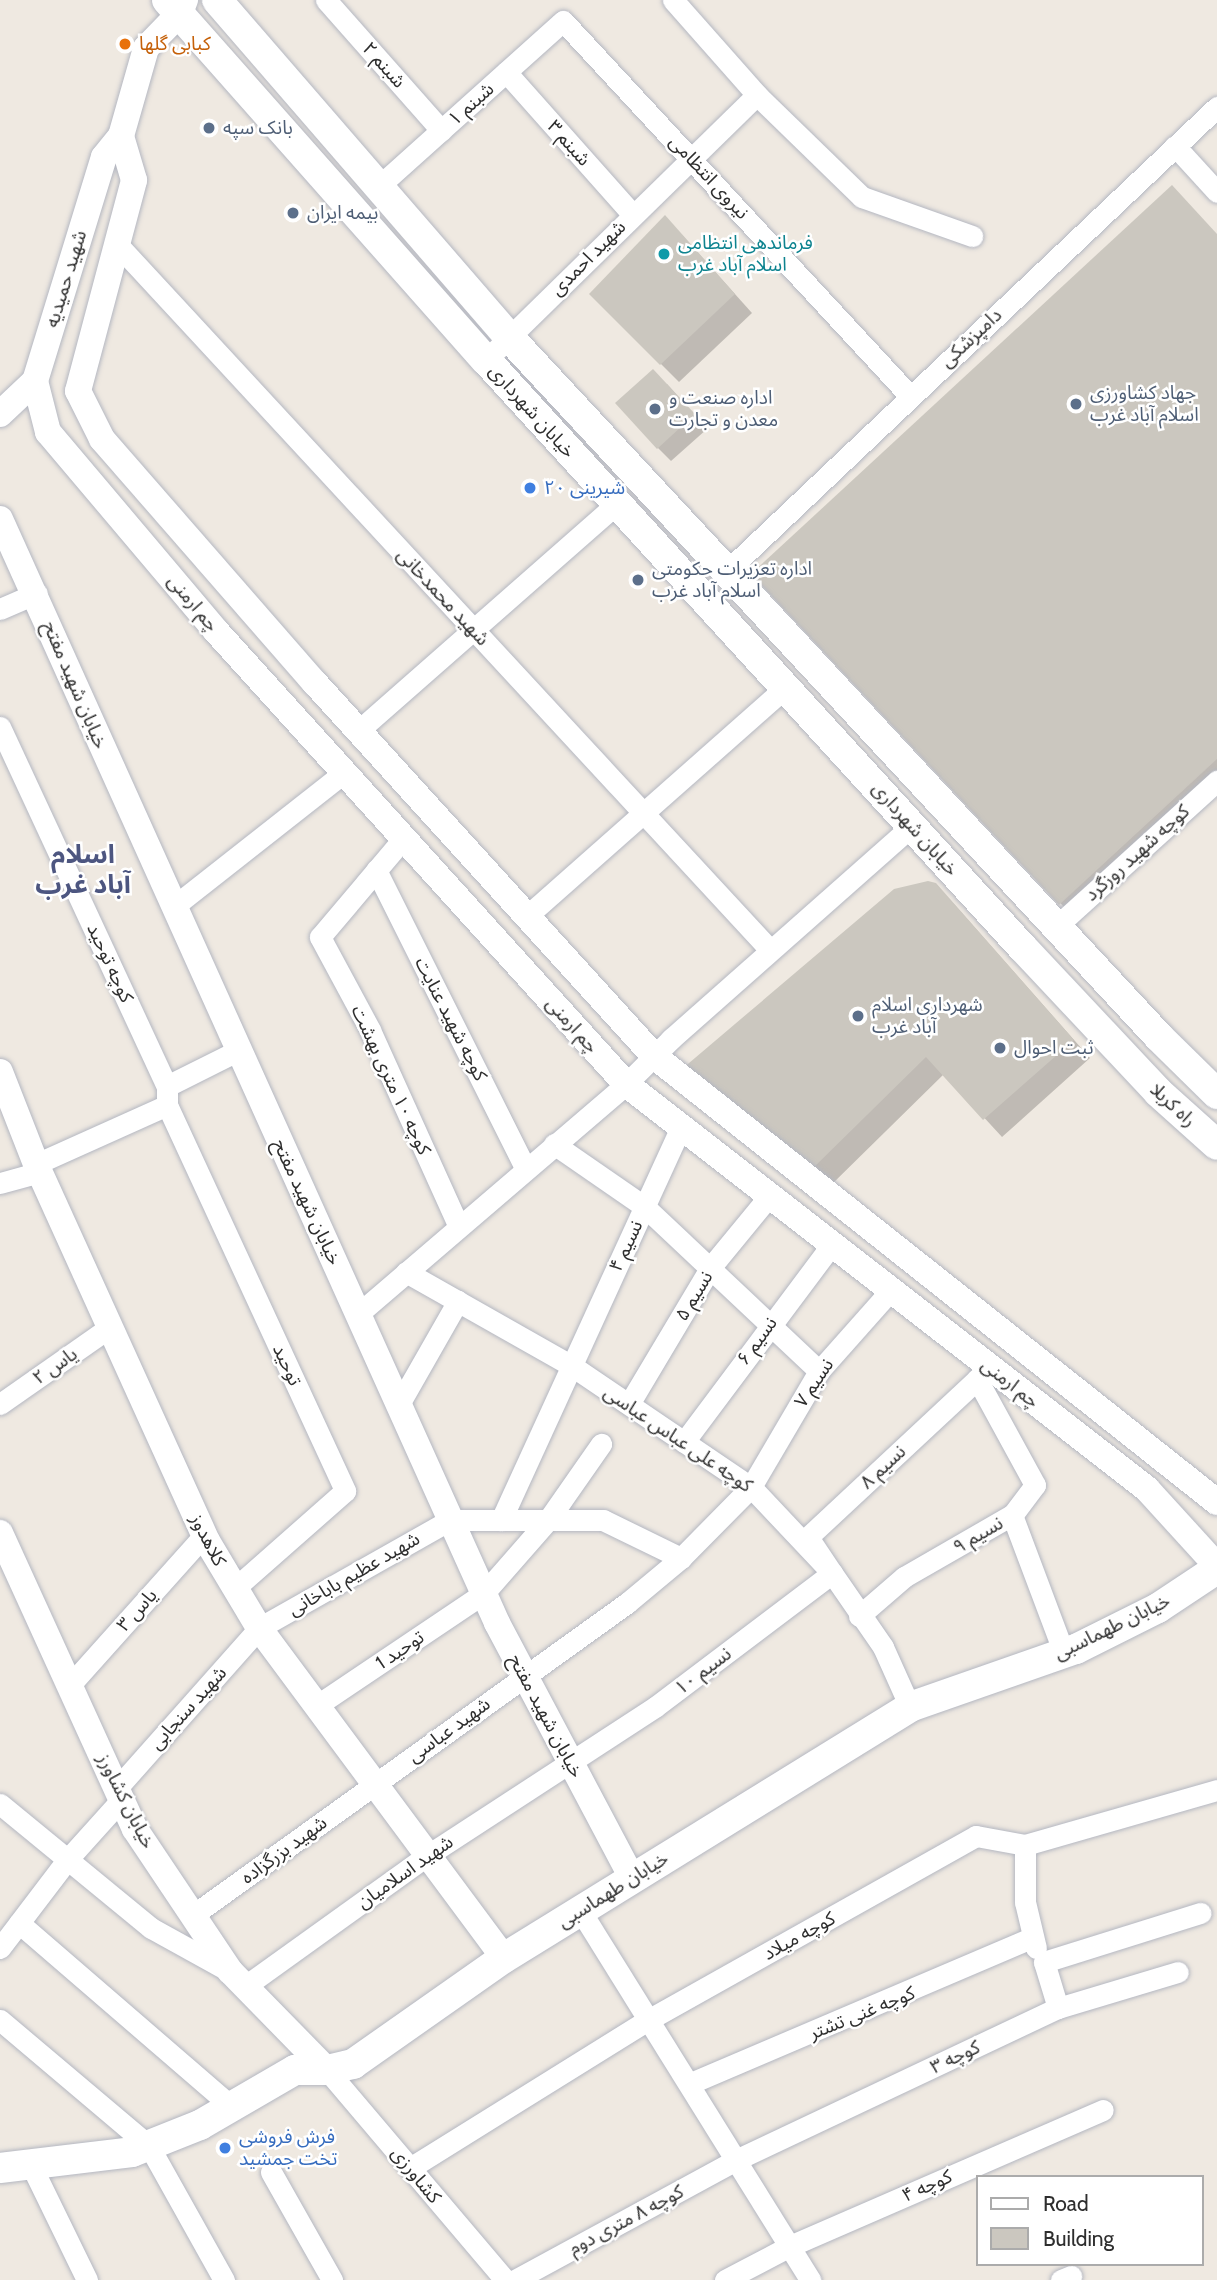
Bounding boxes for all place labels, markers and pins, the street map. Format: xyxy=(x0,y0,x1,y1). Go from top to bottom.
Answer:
place label: کبابی گلها xyxy=(139,33,211,55)
marker: کبابی گلها xyxy=(117,36,133,52)
place label: بانک سپه xyxy=(223,117,293,139)
marker: بانک سپه xyxy=(201,120,217,136)
place label: بیمه ایران xyxy=(307,202,378,224)
marker: بیمه ایران xyxy=(285,205,301,221)
place label: فرماندهی انتظامی اسلام آباد غرب xyxy=(678,232,813,276)
marker: فرماندهی انتظامی اسلام آباد غرب xyxy=(656,246,672,262)
place label: جهاد کشاورزی اسلام آباد غرب xyxy=(1090,382,1199,426)
place label: اداره صنعت و معدن و تجارت xyxy=(669,387,778,431)
marker: جهاد کشاورزی اسلام آباد غرب xyxy=(1068,396,1084,412)
marker: اداره صنعت و معدن و تجارت xyxy=(647,401,663,417)
place label: شیرینی ۲۰ xyxy=(544,477,625,499)
marker: شیرینی ۲۰ xyxy=(522,480,538,496)
place label: اداره تعزیرات حکومتی اسلام آباد غرب xyxy=(652,558,812,602)
marker: اداره تعزیرات حکومتی اسلام آباد غرب xyxy=(630,572,646,588)
place label: شهرداری اسلام آباد غرب xyxy=(872,994,983,1038)
marker: شهرداری اسلام آباد غرب xyxy=(850,1008,866,1024)
place label: ثبت احوال xyxy=(1014,1037,1094,1059)
marker: ثبت احوال xyxy=(992,1040,1008,1056)
place label: فرش فروشی تخت جمشید xyxy=(239,2126,337,2170)
marker: فرش فروشی تخت جمشید xyxy=(217,2140,233,2156)

